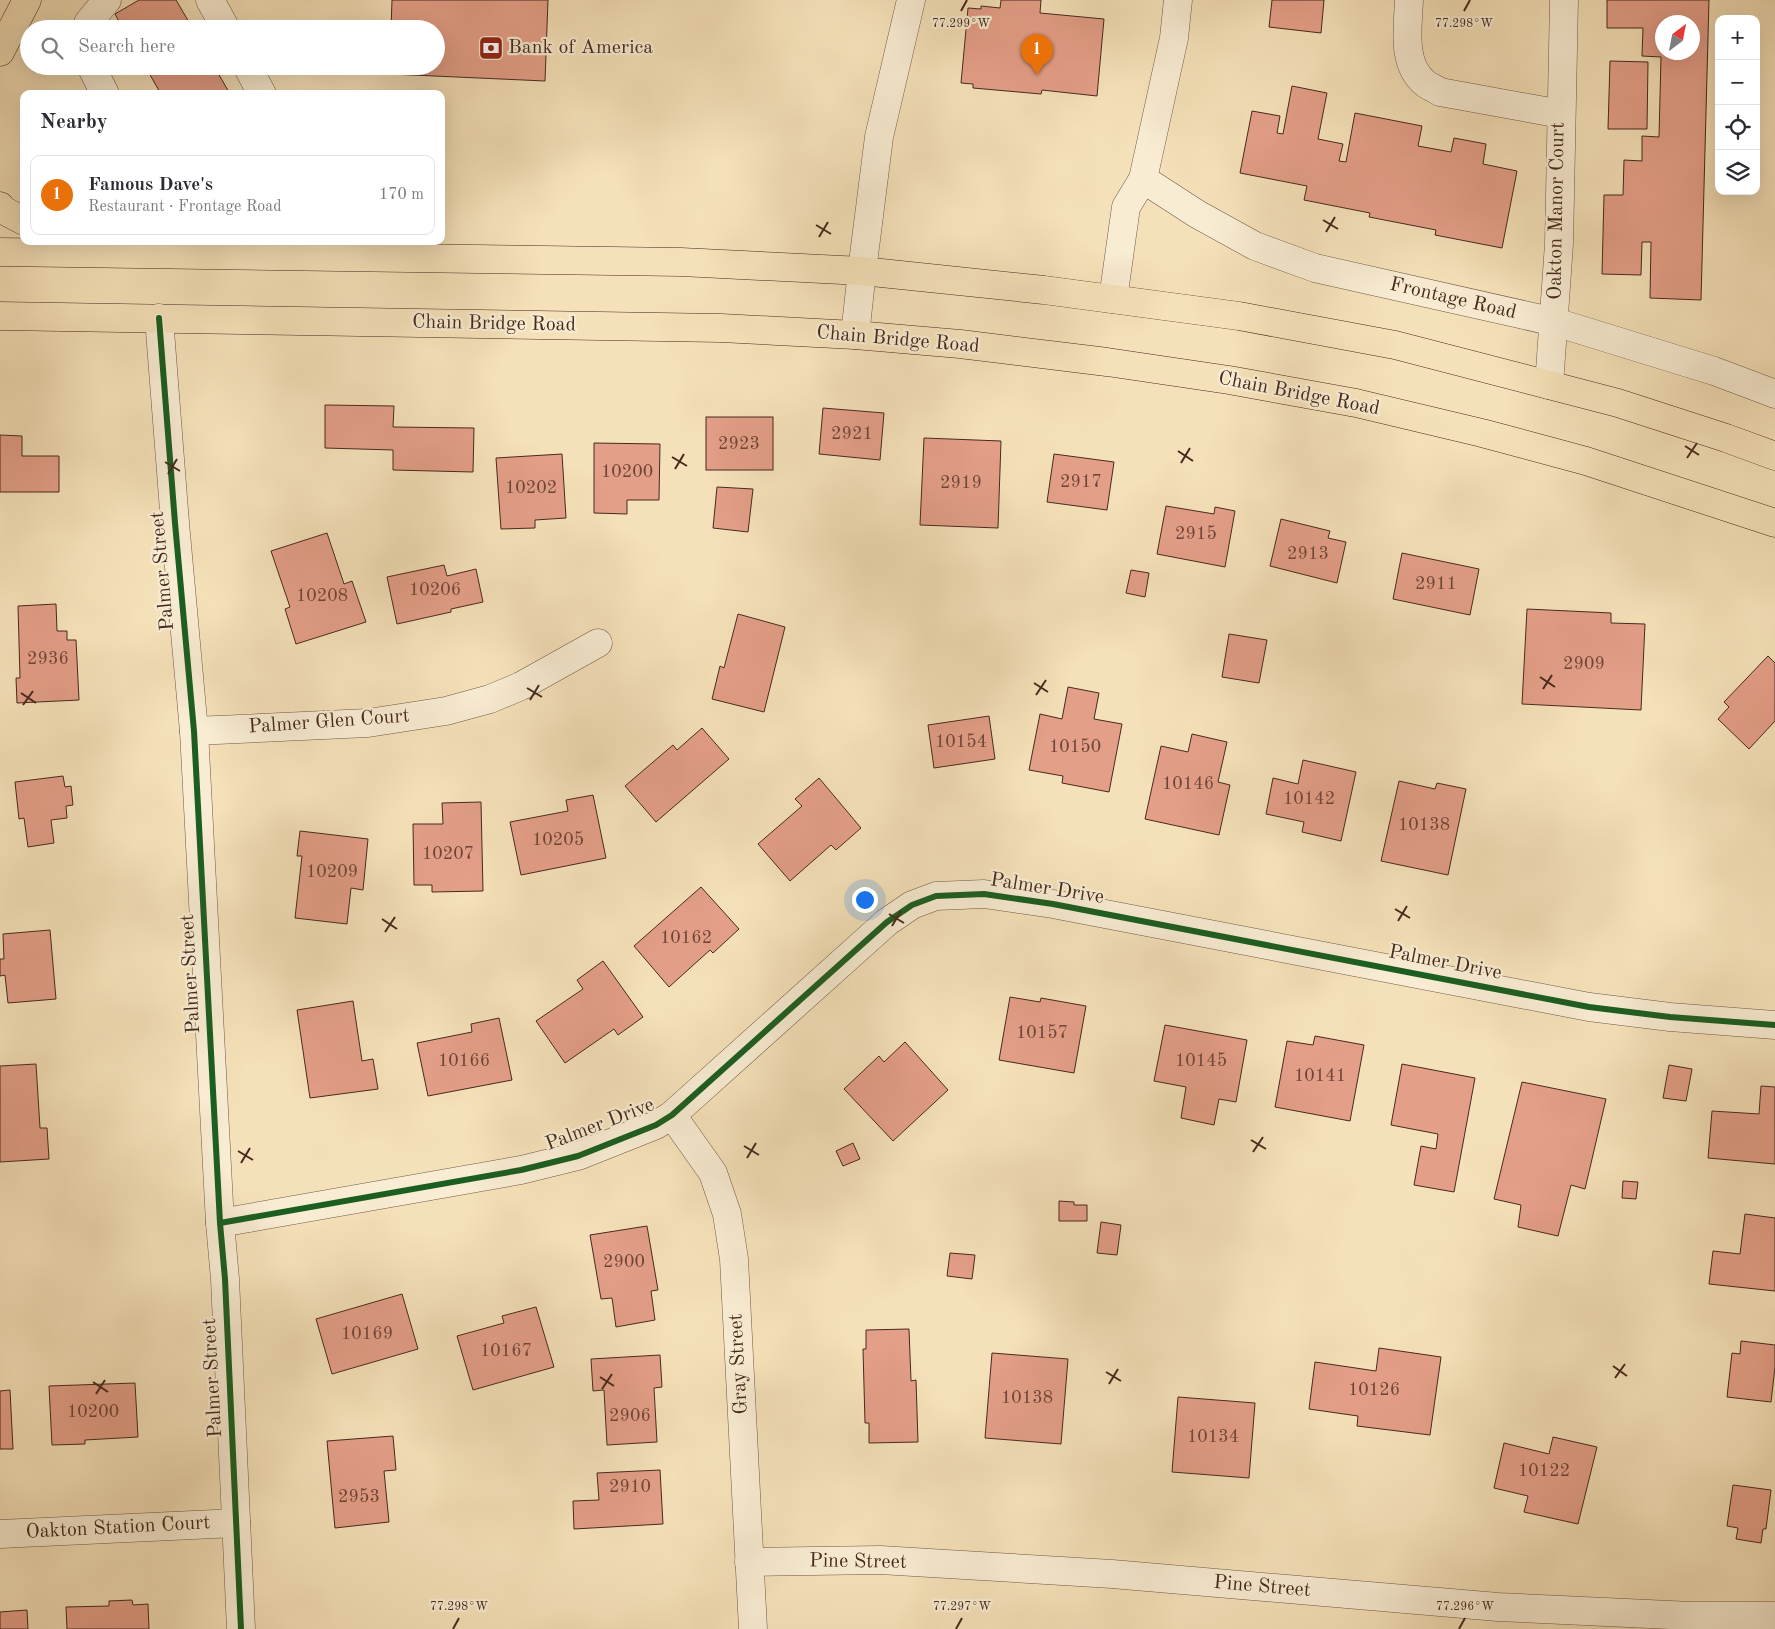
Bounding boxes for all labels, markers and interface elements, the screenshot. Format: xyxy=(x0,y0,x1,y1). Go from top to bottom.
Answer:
north arrow xyxy=(1655,15,1700,60)
map controls xyxy=(1715,15,1760,195)
button: + xyxy=(1715,15,1760,60)
text: 77.299°W xyxy=(932,18,990,30)
text: 77.298°W xyxy=(1435,18,1493,30)
search box xyxy=(20,20,445,75)
icon: search xyxy=(38,34,66,62)
pin: 1 xyxy=(1021,34,1053,75)
bank icon: Bank of America xyxy=(478,35,504,61)
text: Search here xyxy=(78,38,175,57)
place label: Bank of America xyxy=(508,38,653,58)
button: − xyxy=(1715,60,1760,105)
button: locate xyxy=(1715,105,1760,150)
text: Nearby xyxy=(40,112,108,133)
street label: Oakton Manor Court xyxy=(1545,122,1569,300)
button: layers xyxy=(1715,150,1760,195)
text: Famous Dave's xyxy=(88,176,213,195)
text: 1 xyxy=(52,187,62,203)
text: 170 m xyxy=(379,187,424,203)
text: Restaurant · Frontage Road xyxy=(88,199,282,215)
street label: Frontage Road xyxy=(1388,275,1518,323)
street label: Chain Bridge Road xyxy=(412,313,576,335)
street label: Chain Bridge Road xyxy=(815,323,981,357)
street label: Chain Bridge Road xyxy=(1217,369,1381,419)
house number: 2921 xyxy=(831,425,873,443)
house number: 2923 xyxy=(718,435,760,453)
house number: 10200 xyxy=(601,463,653,481)
house number: 2917 xyxy=(1060,473,1102,491)
house number: 2919 xyxy=(940,474,982,492)
house number: 10202 xyxy=(505,479,557,497)
street label: Palmer Street xyxy=(148,510,178,632)
house number: 2915 xyxy=(1175,525,1217,543)
house number: 2913 xyxy=(1287,545,1329,563)
house number: 2911 xyxy=(1415,575,1457,593)
house number: 10206 xyxy=(409,581,461,599)
house number: 10208 xyxy=(296,587,348,605)
house number: 2936 xyxy=(27,650,69,668)
house number: 2909 xyxy=(1563,655,1605,673)
street label: Palmer Glen Court xyxy=(248,706,410,738)
house number: 10154 xyxy=(935,733,987,751)
house number: 10150 xyxy=(1049,738,1101,756)
house number: 10146 xyxy=(1162,775,1214,793)
house number: 10142 xyxy=(1283,790,1335,808)
house number: 10138 xyxy=(1398,816,1450,834)
house number: 10205 xyxy=(532,831,584,849)
house number: 10207 xyxy=(422,845,474,863)
house number: 10209 xyxy=(306,863,358,881)
street label: Palmer Drive xyxy=(989,870,1105,908)
your location xyxy=(852,887,878,913)
street label: Palmer Street xyxy=(178,914,204,1034)
house number: 10162 xyxy=(660,929,712,947)
street label: Palmer Drive xyxy=(1387,942,1503,984)
house number: 10157 xyxy=(1016,1024,1068,1042)
house number: 10166 xyxy=(438,1052,490,1070)
house number: 10145 xyxy=(1175,1052,1227,1070)
house number: 10141 xyxy=(1294,1067,1346,1085)
street label: Palmer Drive xyxy=(543,1095,657,1155)
house number: 2900 xyxy=(603,1253,645,1271)
street label: Gray Street xyxy=(726,1313,752,1415)
street label: Palmer Street xyxy=(200,1318,226,1438)
house number: 10169 xyxy=(341,1325,393,1343)
house number: 10167 xyxy=(480,1342,532,1360)
house number: 10126 xyxy=(1348,1381,1400,1399)
house number: 10138 xyxy=(1001,1389,1053,1407)
house number: 10200 xyxy=(67,1403,119,1421)
house number: 2906 xyxy=(609,1407,651,1425)
house number: 10134 xyxy=(1187,1428,1239,1446)
house number: 10122 xyxy=(1518,1462,1570,1480)
house number: 2910 xyxy=(609,1478,651,1496)
house number: 2953 xyxy=(338,1488,380,1506)
street label: Oakton Station Court xyxy=(25,1513,211,1543)
street label: Pine Street xyxy=(809,1551,907,1573)
street label: Pine Street xyxy=(1213,1573,1311,1601)
text: 77.298°W xyxy=(430,1601,488,1613)
text: 77.297°W xyxy=(933,1601,991,1613)
text: 77.296°W xyxy=(1436,1601,1494,1613)

